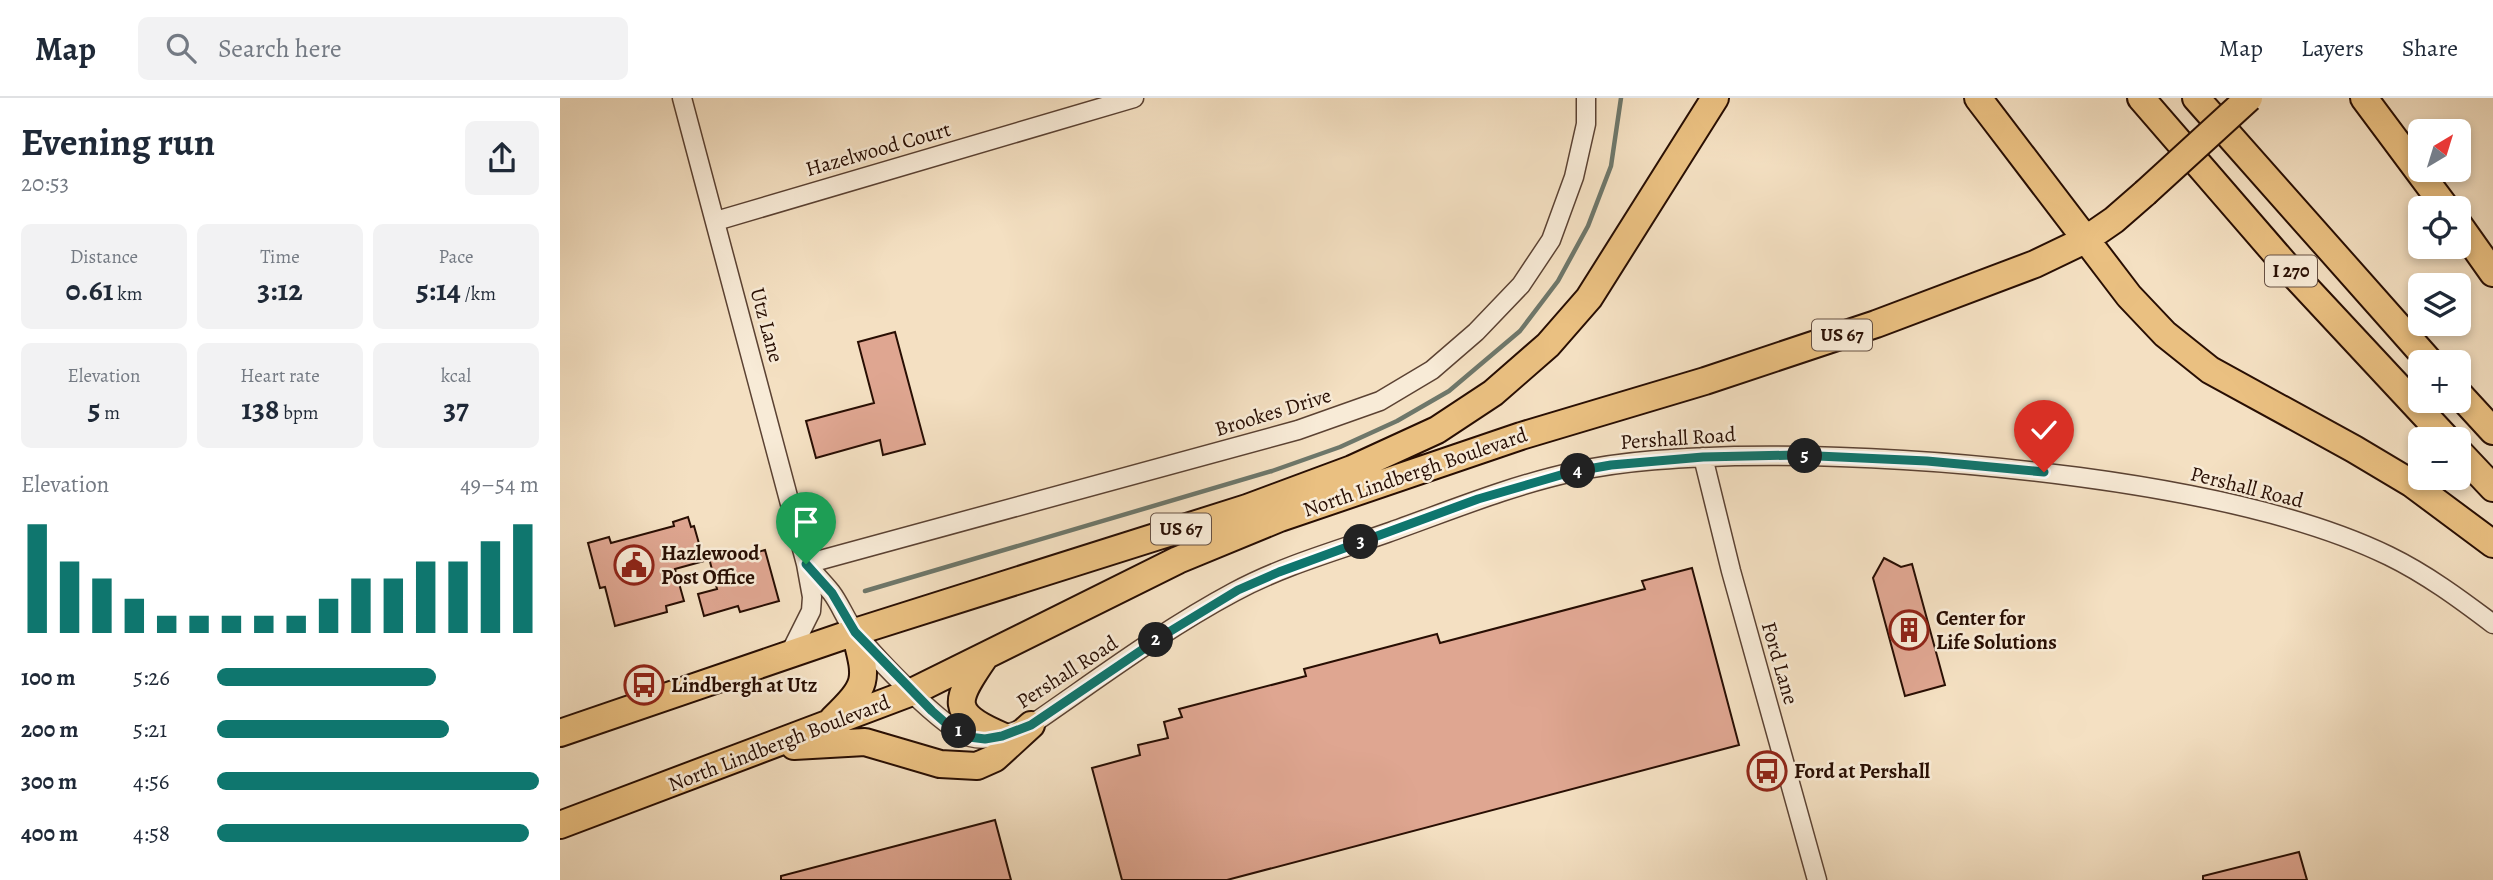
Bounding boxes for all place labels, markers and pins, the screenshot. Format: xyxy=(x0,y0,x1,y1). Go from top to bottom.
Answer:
pin xyxy=(2014,400,2074,472)
pin: 5 xyxy=(1788,438,1822,474)
pin: 4 xyxy=(1560,454,1596,488)
pin xyxy=(776,492,836,564)
pin: 3 xyxy=(1344,524,1378,560)
place label: Hazlewood Post Office xyxy=(661,539,760,591)
public building icon: Hazlewood Post Office xyxy=(613,544,655,586)
place label: Center for Life Solutions xyxy=(1936,604,2057,656)
building icon: Center for Life Solutions xyxy=(1888,609,1930,651)
pin: 2 xyxy=(1138,622,1174,658)
bus stop icon: Lindbergh at Utz xyxy=(623,664,665,706)
place label: Lindbergh at Utz xyxy=(671,671,818,699)
pin: 1 xyxy=(942,714,976,748)
bus stop icon: Ford at Pershall xyxy=(1746,750,1788,792)
place label: Ford at Pershall xyxy=(1794,757,1930,785)

